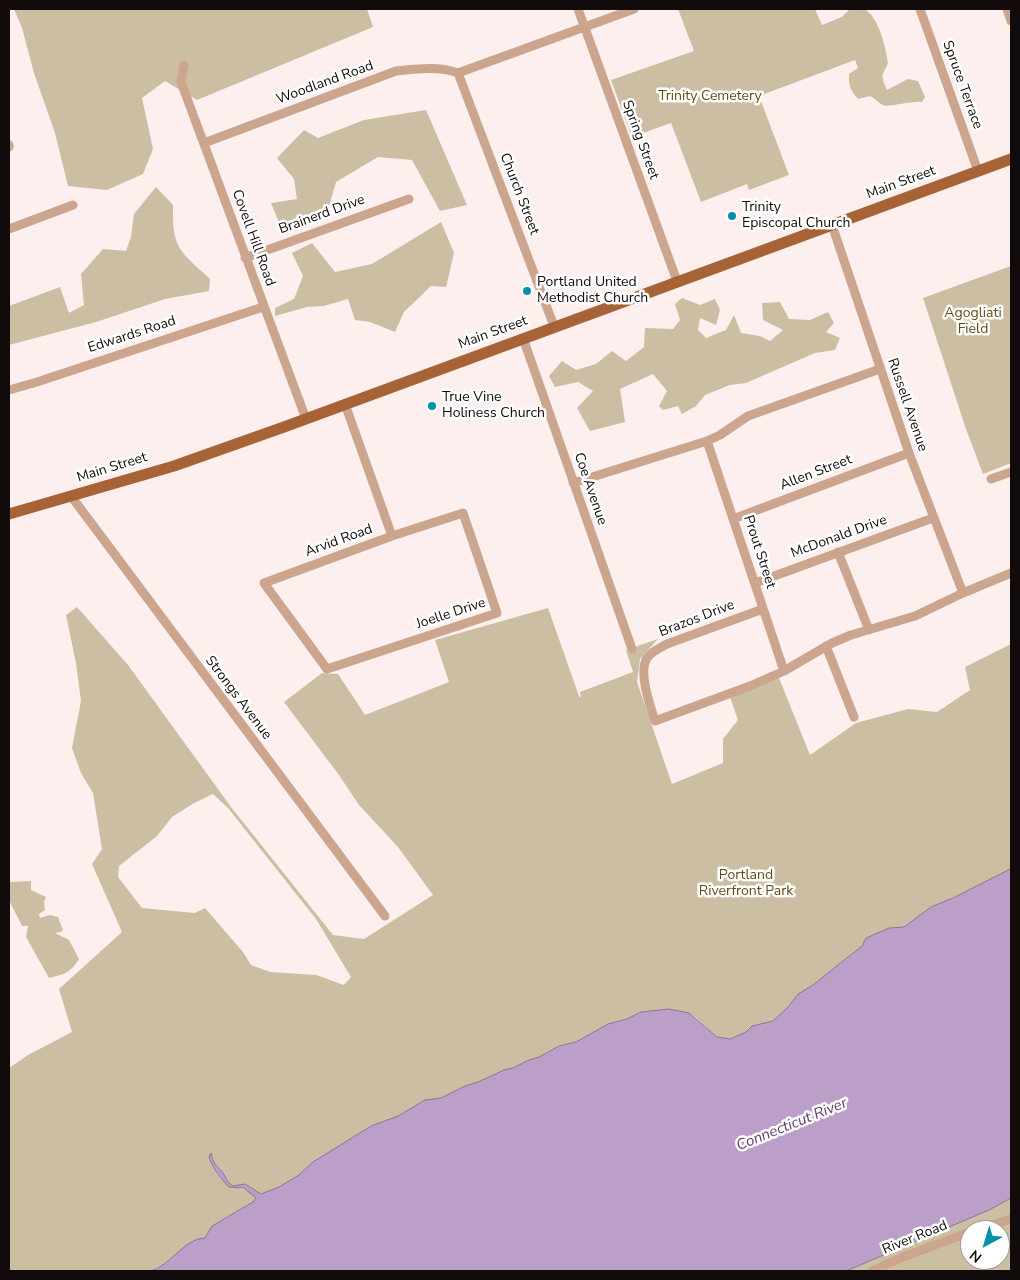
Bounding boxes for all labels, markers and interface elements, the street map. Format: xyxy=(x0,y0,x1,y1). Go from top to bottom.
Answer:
street label: Spruce Terrace xyxy=(938,38,986,132)
street label: Woodland Road xyxy=(274,58,376,108)
park label: Trinity Cemetery xyxy=(658,89,762,105)
street label: Spring Street xyxy=(618,98,662,182)
street label: Church Street xyxy=(496,151,542,237)
street label: Main Street xyxy=(864,163,938,203)
street label: Covell Hill Road xyxy=(228,187,278,289)
street label: Brainerd Drive xyxy=(277,192,367,238)
place label: Trinity Episcopal Church xyxy=(742,200,850,232)
marker: Trinity Episcopal Church xyxy=(726,210,738,222)
place label: Portland United Methodist Church xyxy=(537,275,648,308)
marker: Portland United Methodist Church xyxy=(521,285,533,297)
park label: Agogliati Field xyxy=(944,306,1002,338)
street label: Edwards Road xyxy=(86,313,178,357)
street label: Main Street xyxy=(456,313,530,353)
street label: Russell Avenue xyxy=(883,356,931,454)
place label: True Vine Holiness Church xyxy=(442,390,545,422)
marker: True Vine Holiness Church xyxy=(426,400,438,412)
street label: Main Street xyxy=(75,449,149,487)
street label: Coe Avenue xyxy=(570,451,610,527)
street label: Allen Street xyxy=(778,452,854,494)
street label: McDonald Drive xyxy=(789,512,889,562)
street label: Prout Street xyxy=(739,513,779,591)
street label: Arvid Road xyxy=(303,521,375,561)
street label: Joelle Drive xyxy=(414,595,488,633)
street label: Brazos Drive xyxy=(657,597,737,641)
street label: Strongs Avenue xyxy=(201,653,275,743)
park label: Portland Riverfront Park xyxy=(699,868,793,900)
water label: Connecticut River xyxy=(734,1095,850,1155)
street label: River Road xyxy=(880,1217,950,1259)
north arrow xyxy=(960,1220,1010,1270)
text: N xyxy=(966,1246,986,1267)

